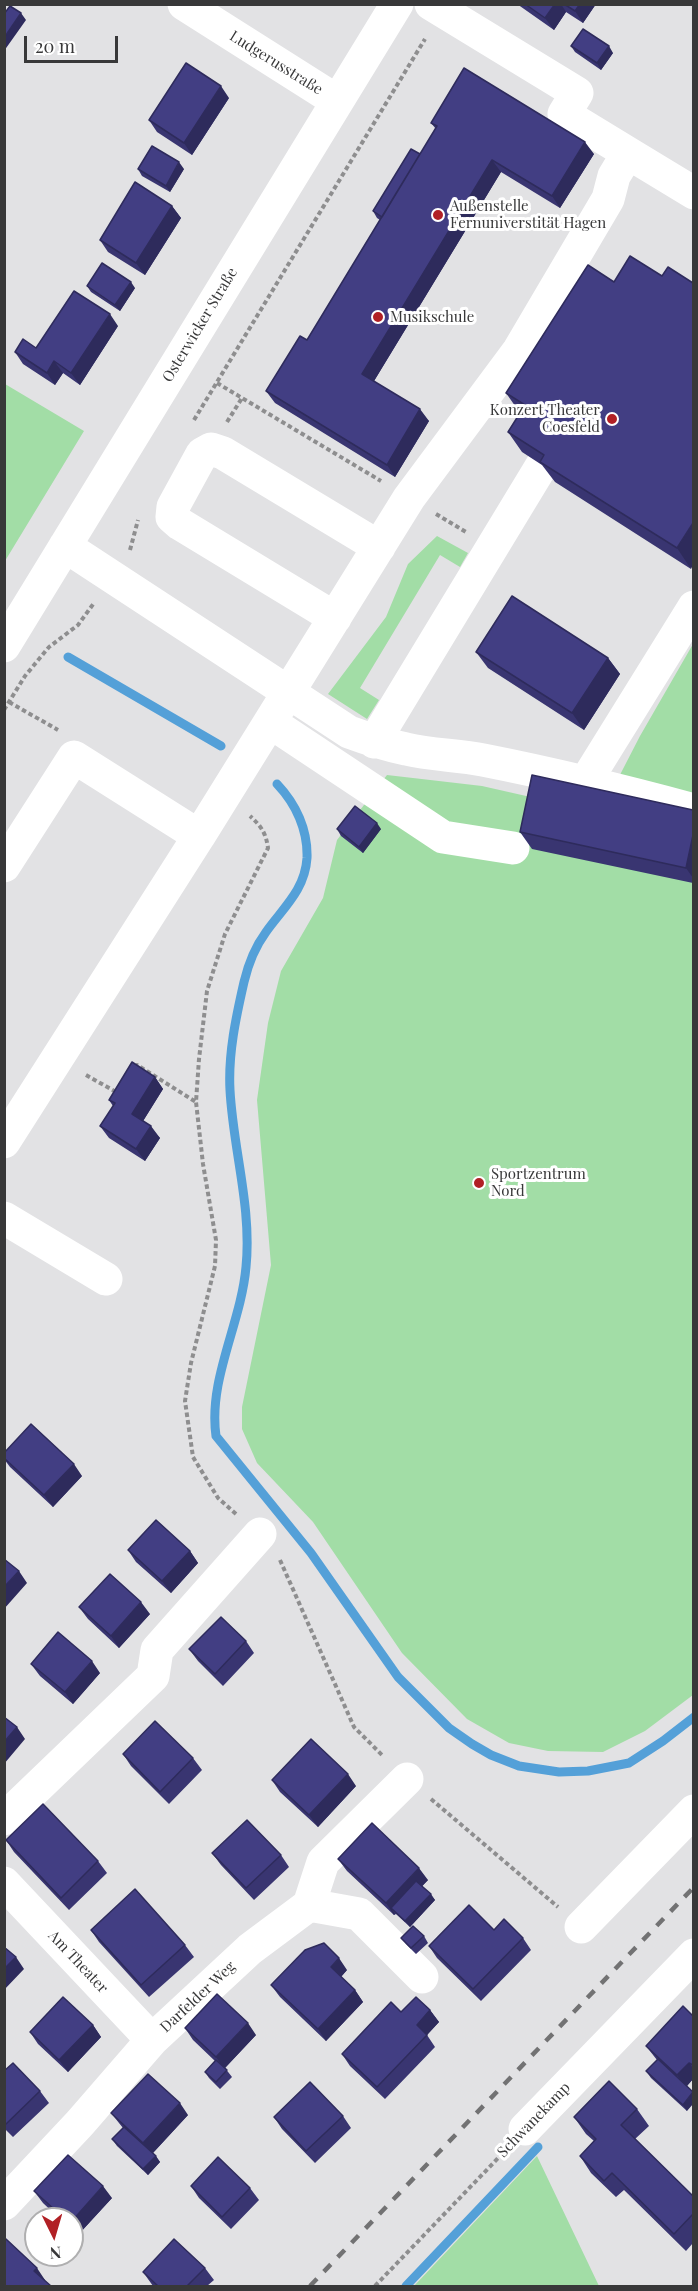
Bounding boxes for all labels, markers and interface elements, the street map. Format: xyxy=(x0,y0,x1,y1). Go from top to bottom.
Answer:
scale bar xyxy=(27,24,122,62)
street label: Ludgerusstraße xyxy=(226,27,326,99)
text: 20 m xyxy=(35,34,75,58)
place label: Außenstelle Fernuniverstität Hagen xyxy=(450,197,606,232)
marker: Außenstelle Fernuniverstität Hagen xyxy=(431,208,445,222)
street label: Osterwicker Straße xyxy=(159,264,241,386)
place label: Musikschule xyxy=(390,308,474,326)
marker: Musikschule xyxy=(371,310,385,324)
place label: Konzert Theater Coesfeld xyxy=(490,401,600,436)
marker: Konzert Theater Coesfeld xyxy=(605,412,619,426)
place label: Sportzentrum Nord xyxy=(491,1165,586,1200)
marker: Sportzentrum Nord xyxy=(472,1176,486,1190)
street label: Am Theater xyxy=(44,1927,112,1997)
street label: Darfelder Weg xyxy=(157,1958,239,2036)
street label: Schwanekamp xyxy=(494,2079,574,2161)
north arrow xyxy=(24,2207,84,2267)
text: N xyxy=(49,2242,62,2264)

